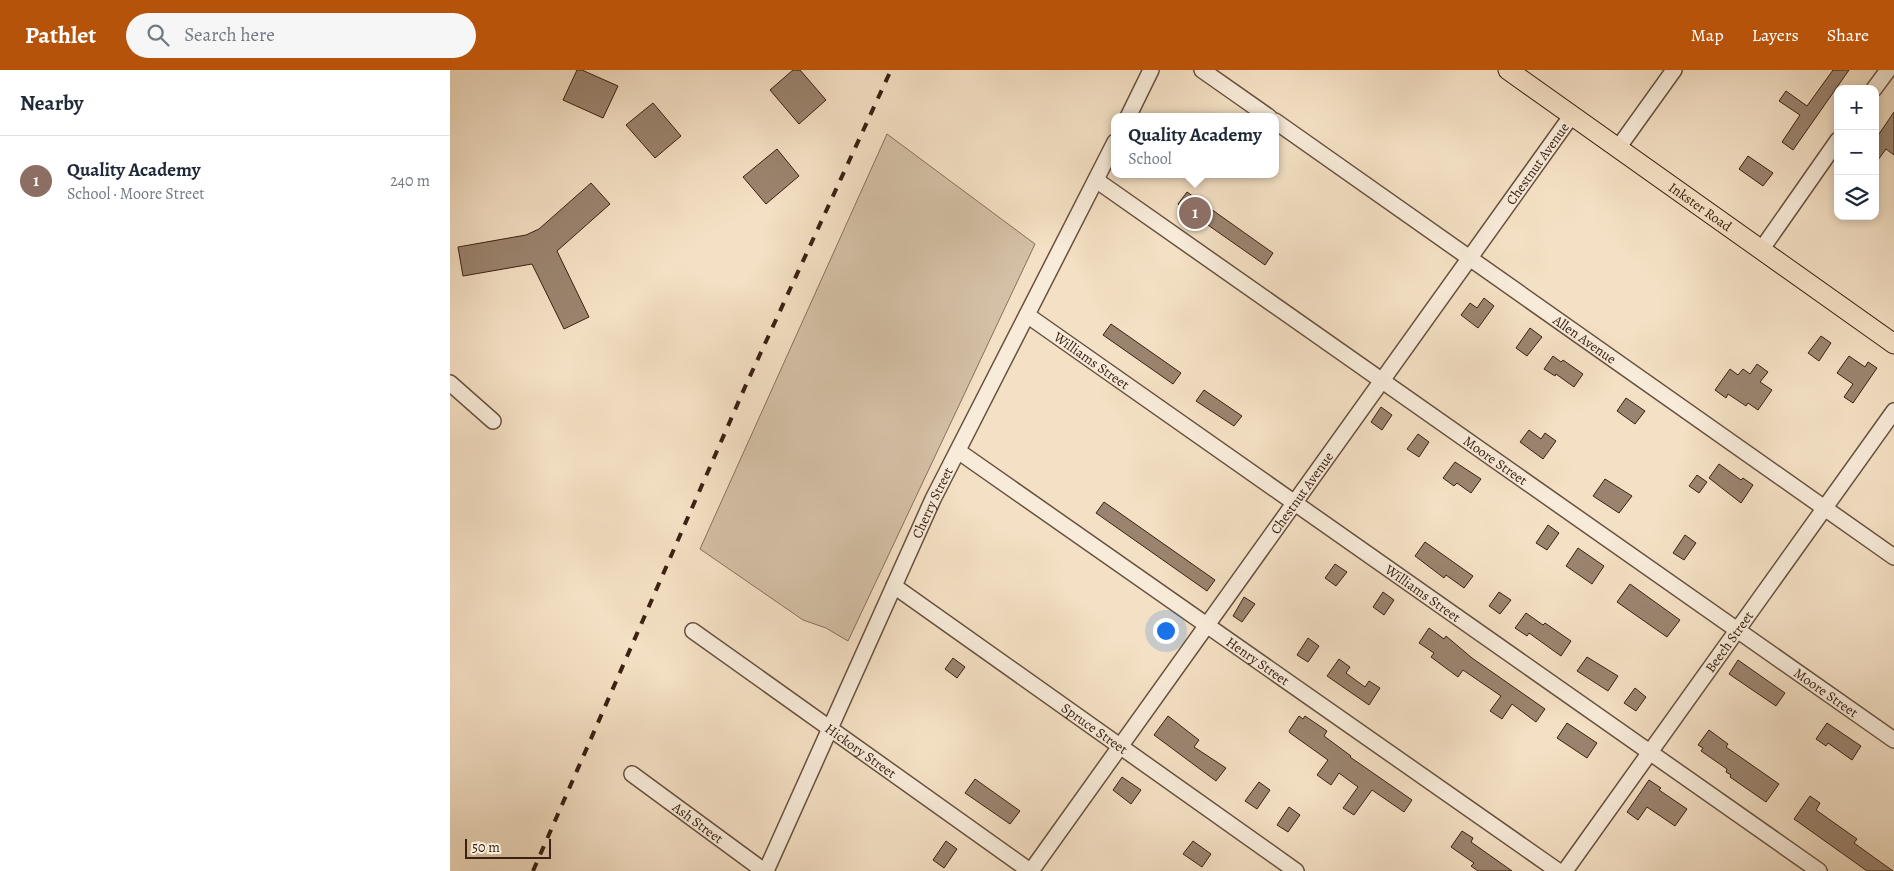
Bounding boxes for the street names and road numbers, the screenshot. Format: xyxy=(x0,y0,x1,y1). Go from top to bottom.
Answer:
street label: Chestnut Avenue xyxy=(1502,119,1574,209)
street label: Inkster Road xyxy=(1665,178,1736,236)
street label: Allen Avenue xyxy=(1548,310,1620,369)
street label: Williams Street xyxy=(1049,327,1133,394)
street label: Moore Street xyxy=(1459,432,1531,490)
street label: Chestnut Avenue xyxy=(1266,448,1338,538)
street label: Cherry Street xyxy=(907,464,958,542)
street label: Williams Street xyxy=(1380,560,1465,627)
street label: Beech Street xyxy=(1701,607,1758,677)
street label: Henry Street xyxy=(1222,632,1293,690)
street label: Moore Street xyxy=(1790,664,1862,722)
street label: Spruce Street xyxy=(1057,699,1132,759)
street label: Hickory Street xyxy=(821,719,900,783)
street label: Ash Street xyxy=(668,797,727,848)

